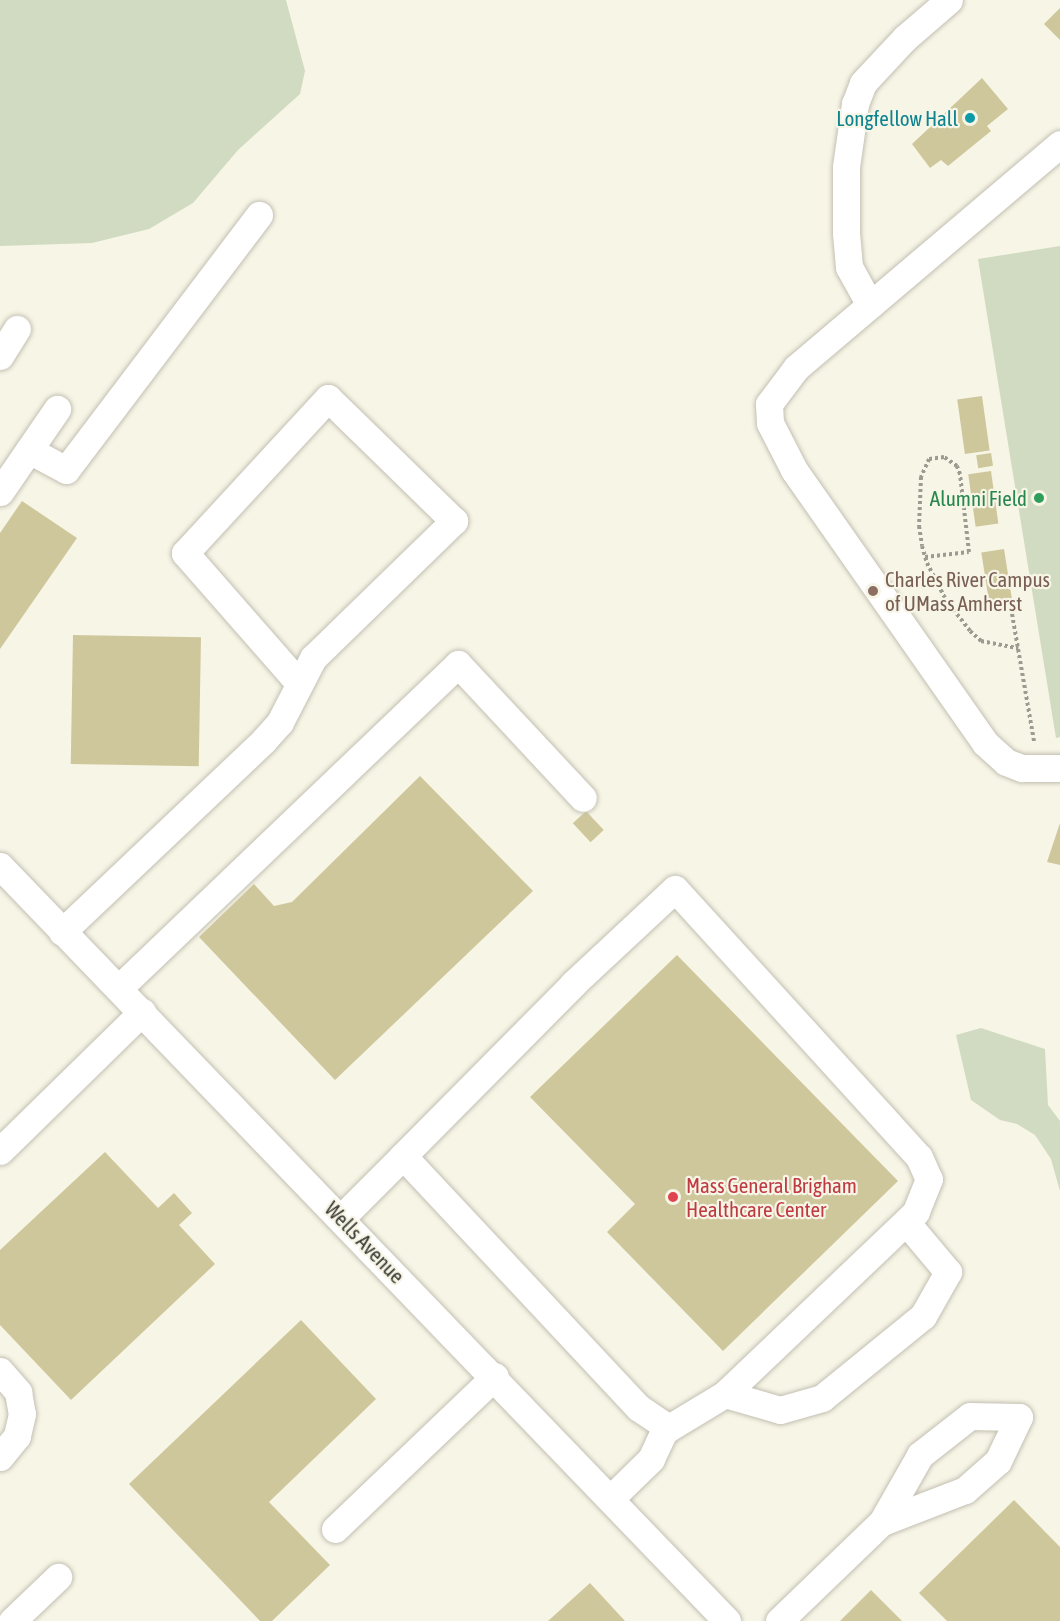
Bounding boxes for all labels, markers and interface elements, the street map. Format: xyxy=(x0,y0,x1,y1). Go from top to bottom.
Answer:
place label: Longfellow Hall xyxy=(836,105,958,131)
marker: Longfellow Hall xyxy=(963,111,977,125)
place label: Alumni Field xyxy=(930,485,1027,511)
marker: Alumni Field xyxy=(1032,491,1046,505)
place label: Charles River Campus of UMass Amherst xyxy=(885,566,1050,616)
marker: Charles River Campus of UMass Amherst xyxy=(866,584,880,598)
place label: Mass General Brigham Healthcare Center xyxy=(686,1172,857,1222)
marker: Mass General Brigham Healthcare Center xyxy=(664,1188,682,1206)
street label: Wells Avenue xyxy=(320,1196,410,1288)

